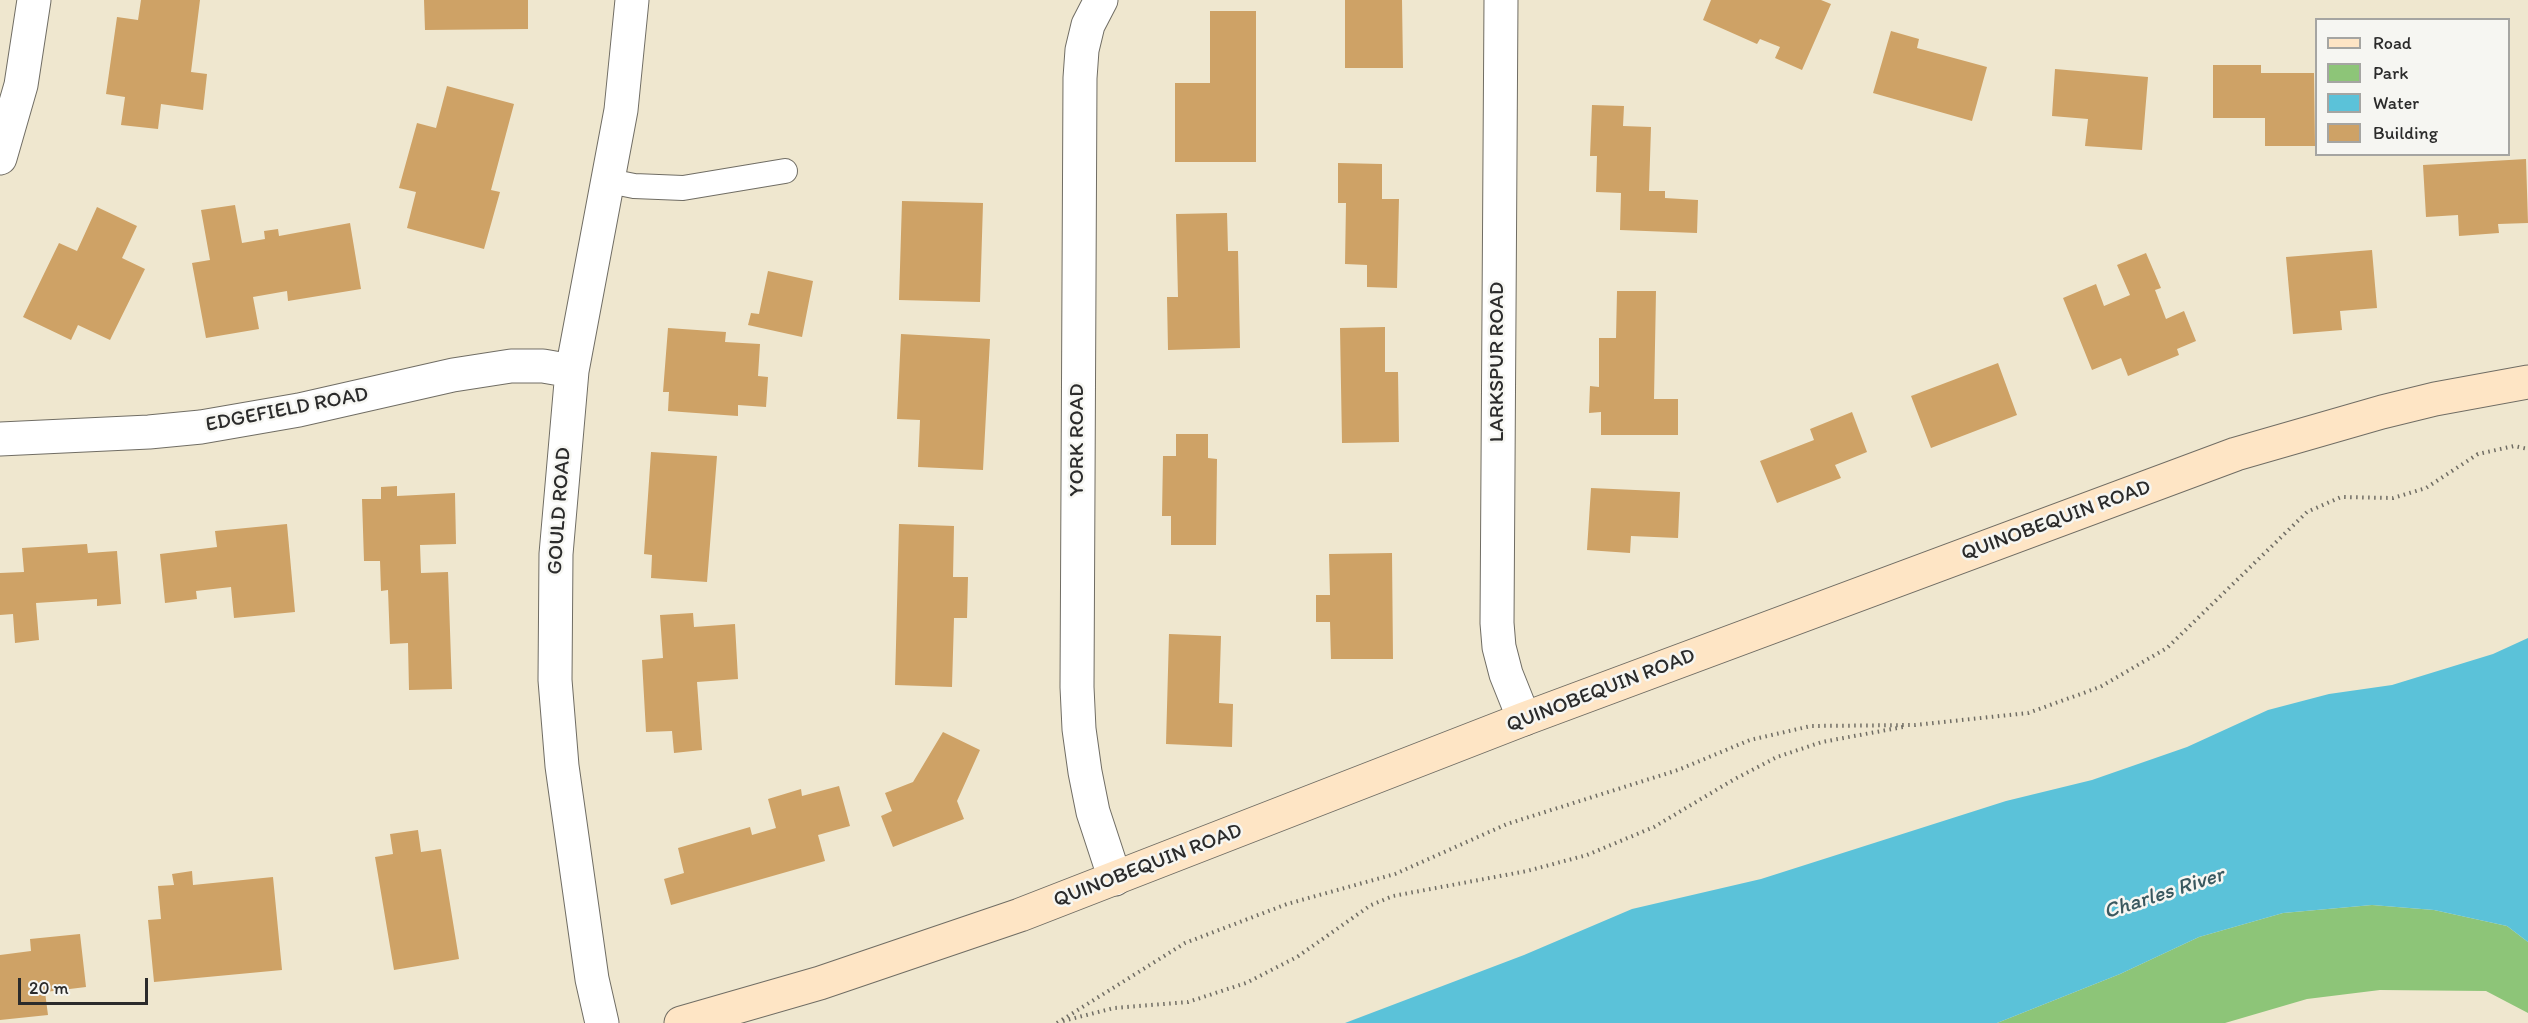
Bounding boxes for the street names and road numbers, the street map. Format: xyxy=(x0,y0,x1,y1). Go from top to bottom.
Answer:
street label: LARKSPUR ROAD xyxy=(1485,282,1511,442)
street label: EDGEFIELD ROAD xyxy=(204,382,370,438)
street label: YORK ROAD xyxy=(1065,384,1091,496)
street label: GOULD ROAD xyxy=(543,447,577,575)
street label: QUINOBEQUIN ROAD xyxy=(1958,475,2154,567)
street label: QUINOBEQUIN ROAD xyxy=(1503,643,1699,739)
street label: QUINOBEQUIN ROAD xyxy=(1050,818,1246,914)

